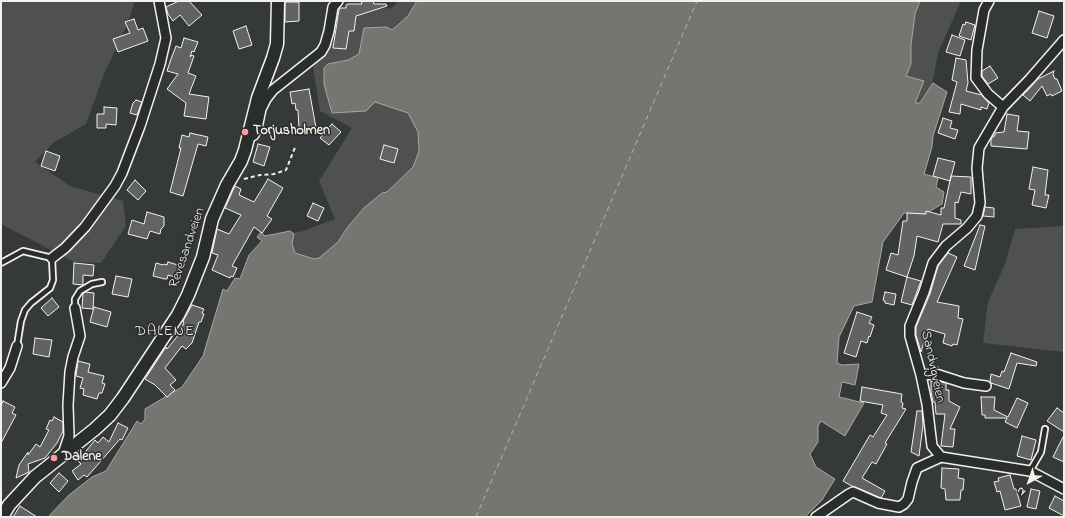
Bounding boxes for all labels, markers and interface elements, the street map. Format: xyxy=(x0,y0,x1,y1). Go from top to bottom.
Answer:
place label: Torjusholmen xyxy=(253,124,330,140)
marker: Torjusholmen xyxy=(240,127,250,137)
street label: Revesandveien xyxy=(166,206,210,290)
district label: DALENE xyxy=(135,324,195,342)
street label: Sandvigveien xyxy=(916,329,948,405)
place label: Dalene xyxy=(62,450,102,466)
marker: Dalene xyxy=(49,453,59,463)
north arrow xyxy=(1009,462,1049,502)
text: N xyxy=(1013,483,1029,500)

